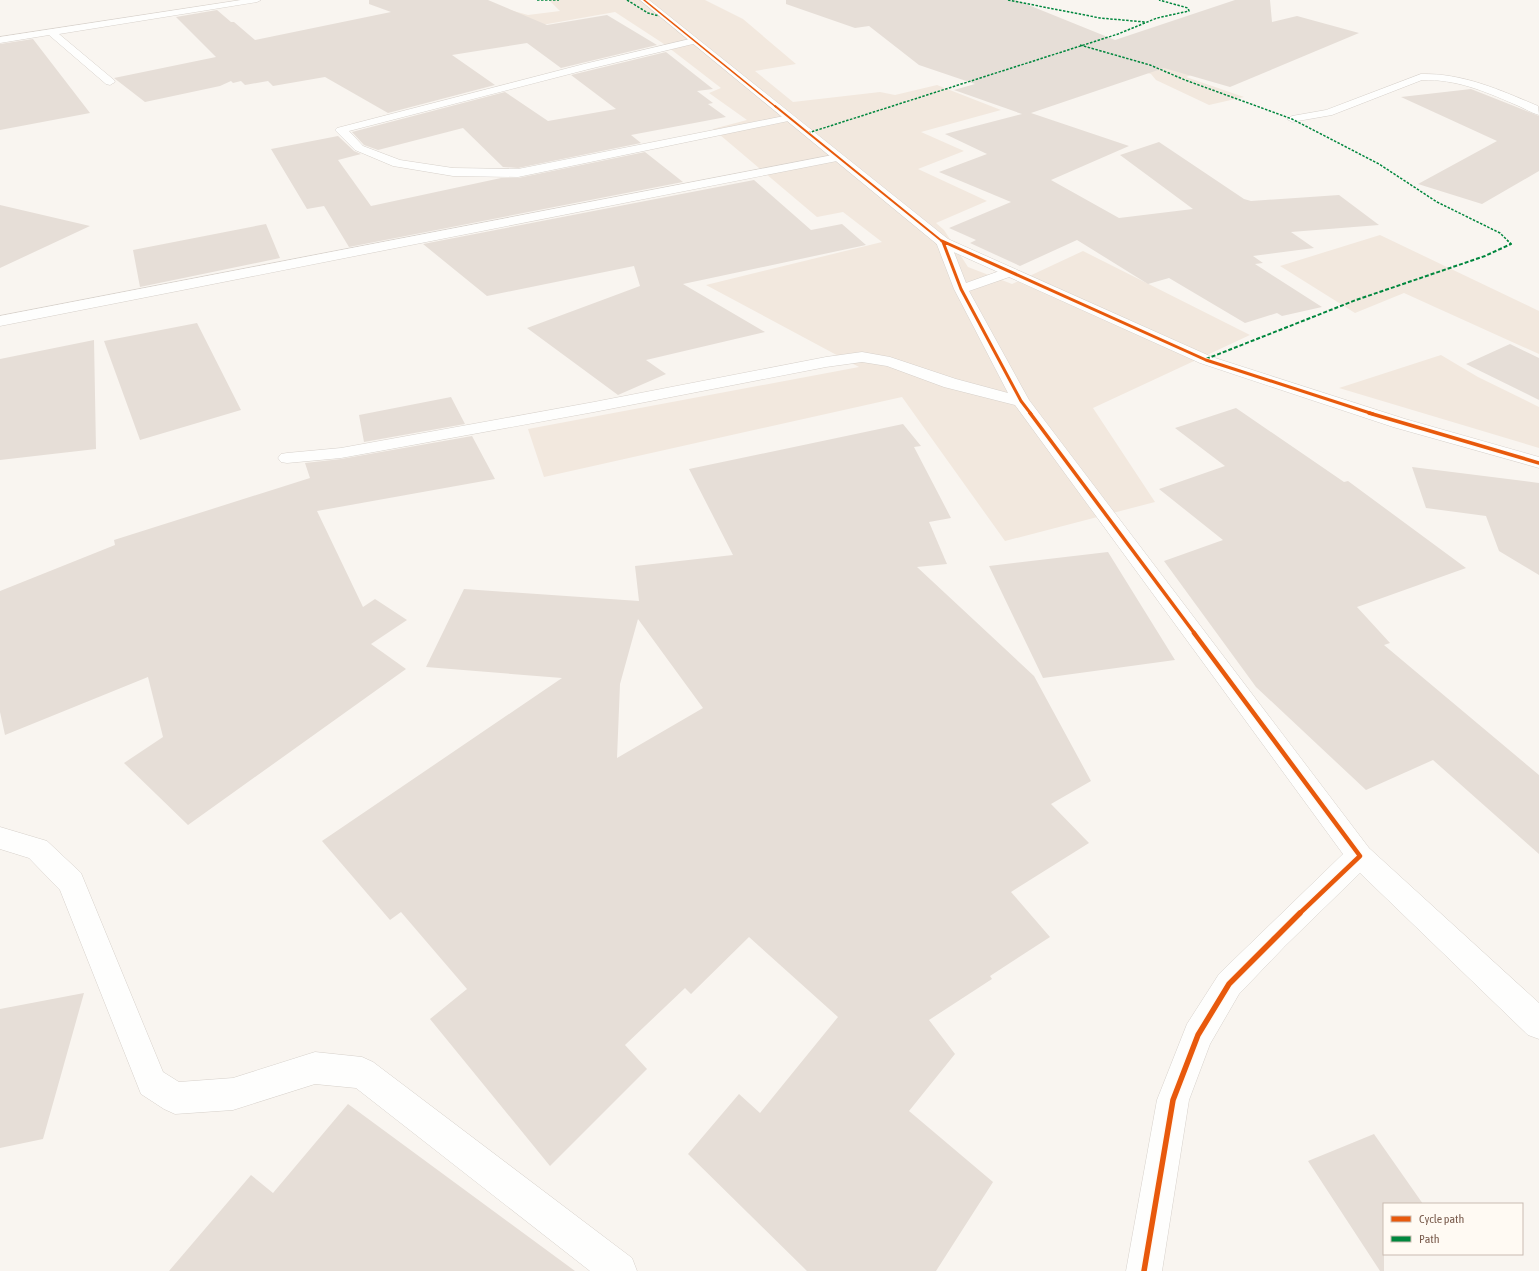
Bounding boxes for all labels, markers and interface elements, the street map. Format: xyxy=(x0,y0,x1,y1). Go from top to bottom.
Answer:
legend xyxy=(1383,1203,1523,1255)
text: Cycle path xyxy=(1419,1212,1464,1226)
text: Path xyxy=(1419,1232,1440,1246)

